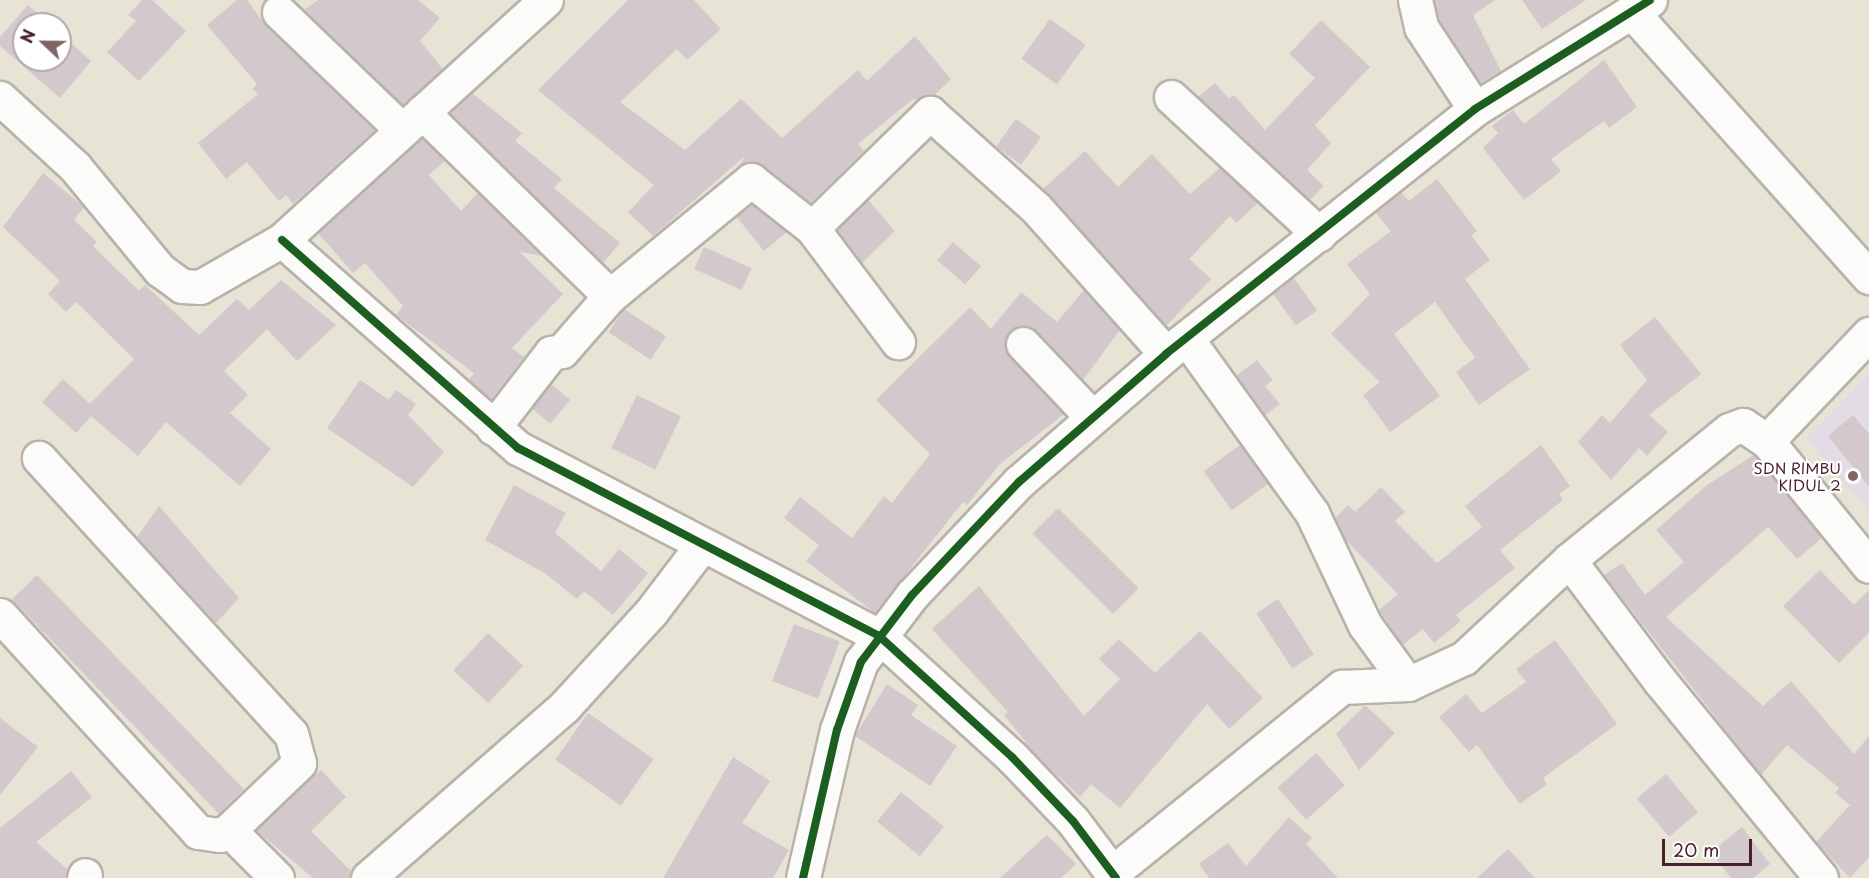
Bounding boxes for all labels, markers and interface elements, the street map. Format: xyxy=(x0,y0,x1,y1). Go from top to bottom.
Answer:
north arrow xyxy=(12,12,72,72)
text: N xyxy=(14,26,41,46)
place label: SDN RIMBU KIDUL 2 xyxy=(1752,458,1841,493)
marker: SDN RIMBU KIDUL 2 xyxy=(1846,469,1860,483)
scale bar xyxy=(1665,827,1755,865)
text: 20 m xyxy=(1673,836,1719,863)

